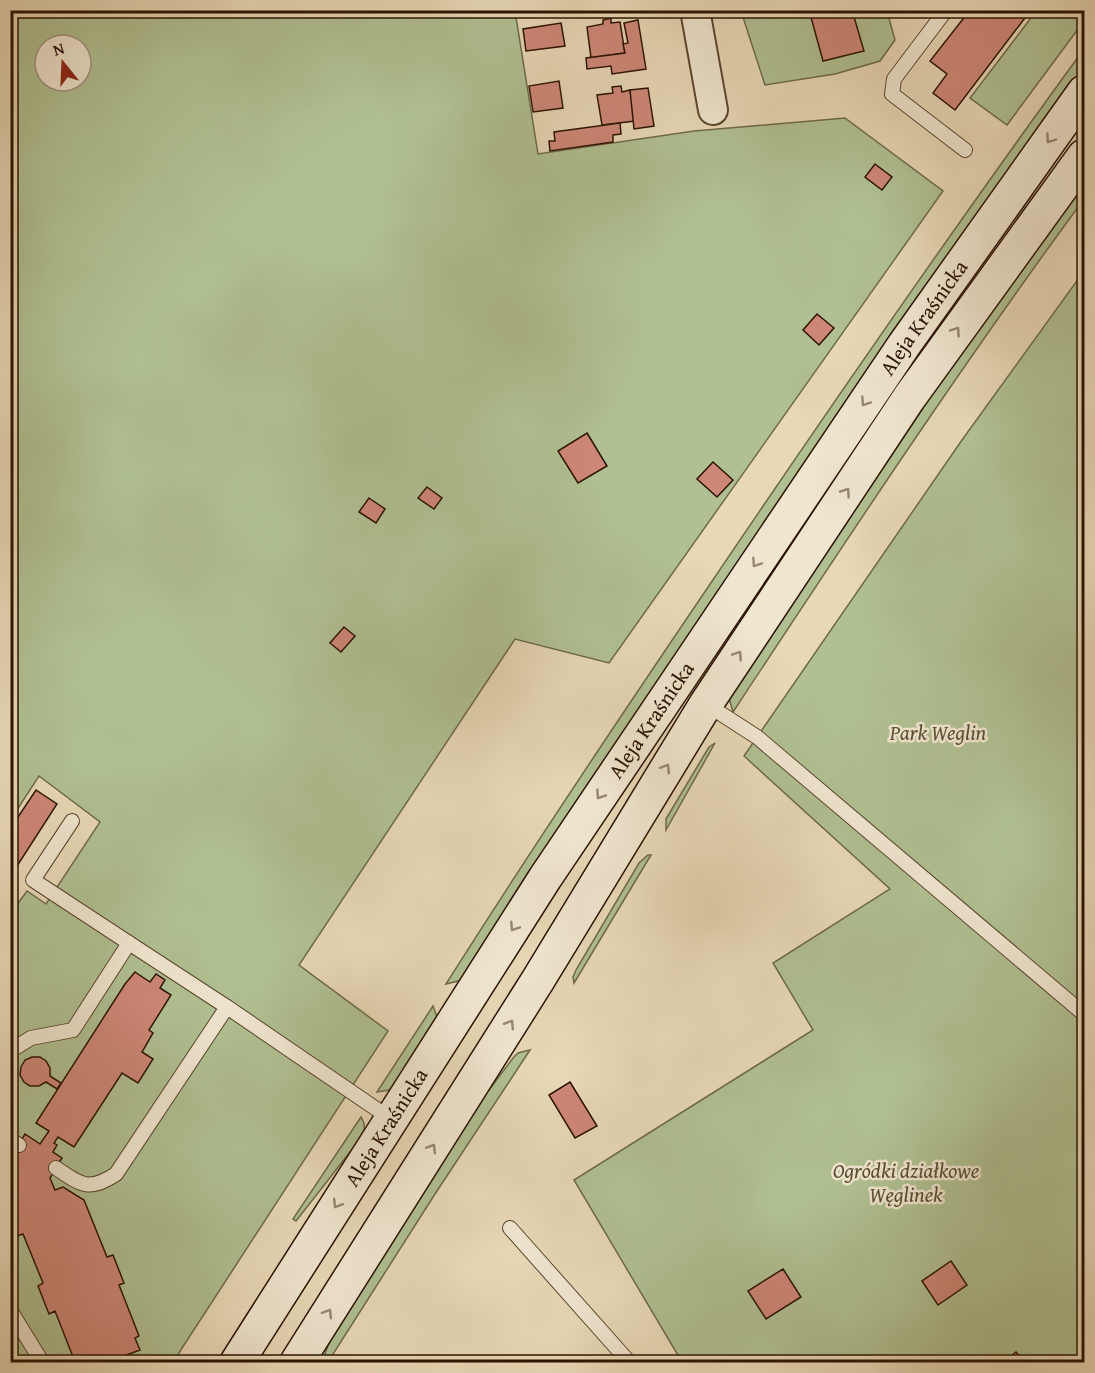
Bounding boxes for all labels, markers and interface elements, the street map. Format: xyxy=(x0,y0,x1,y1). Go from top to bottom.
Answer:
north arrow xyxy=(33,33,93,93)
text: N xyxy=(50,36,67,62)
one-way arrow xyxy=(1046,133,1057,144)
street label: Aleja Kraśnicka xyxy=(872,253,975,382)
one-way arrow xyxy=(949,327,960,338)
one-way arrow xyxy=(861,395,872,406)
one-way arrow xyxy=(839,488,850,499)
one-way arrow xyxy=(752,557,763,568)
one-way arrow xyxy=(731,651,742,662)
street label: Aleja Kraśnicka xyxy=(600,655,702,785)
park label: Park Weglin xyxy=(889,717,987,748)
one-way arrow xyxy=(659,764,671,774)
one-way arrow xyxy=(596,789,608,799)
one-way arrow xyxy=(509,921,521,931)
one-way arrow xyxy=(503,1020,514,1031)
street label: Aleja Kraśnicka xyxy=(336,1062,435,1193)
one-way arrow xyxy=(425,1144,436,1155)
park label: Ogródki działkowe Węglinek xyxy=(833,1155,979,1210)
one-way arrow xyxy=(333,1198,345,1208)
one-way arrow xyxy=(321,1309,332,1320)

